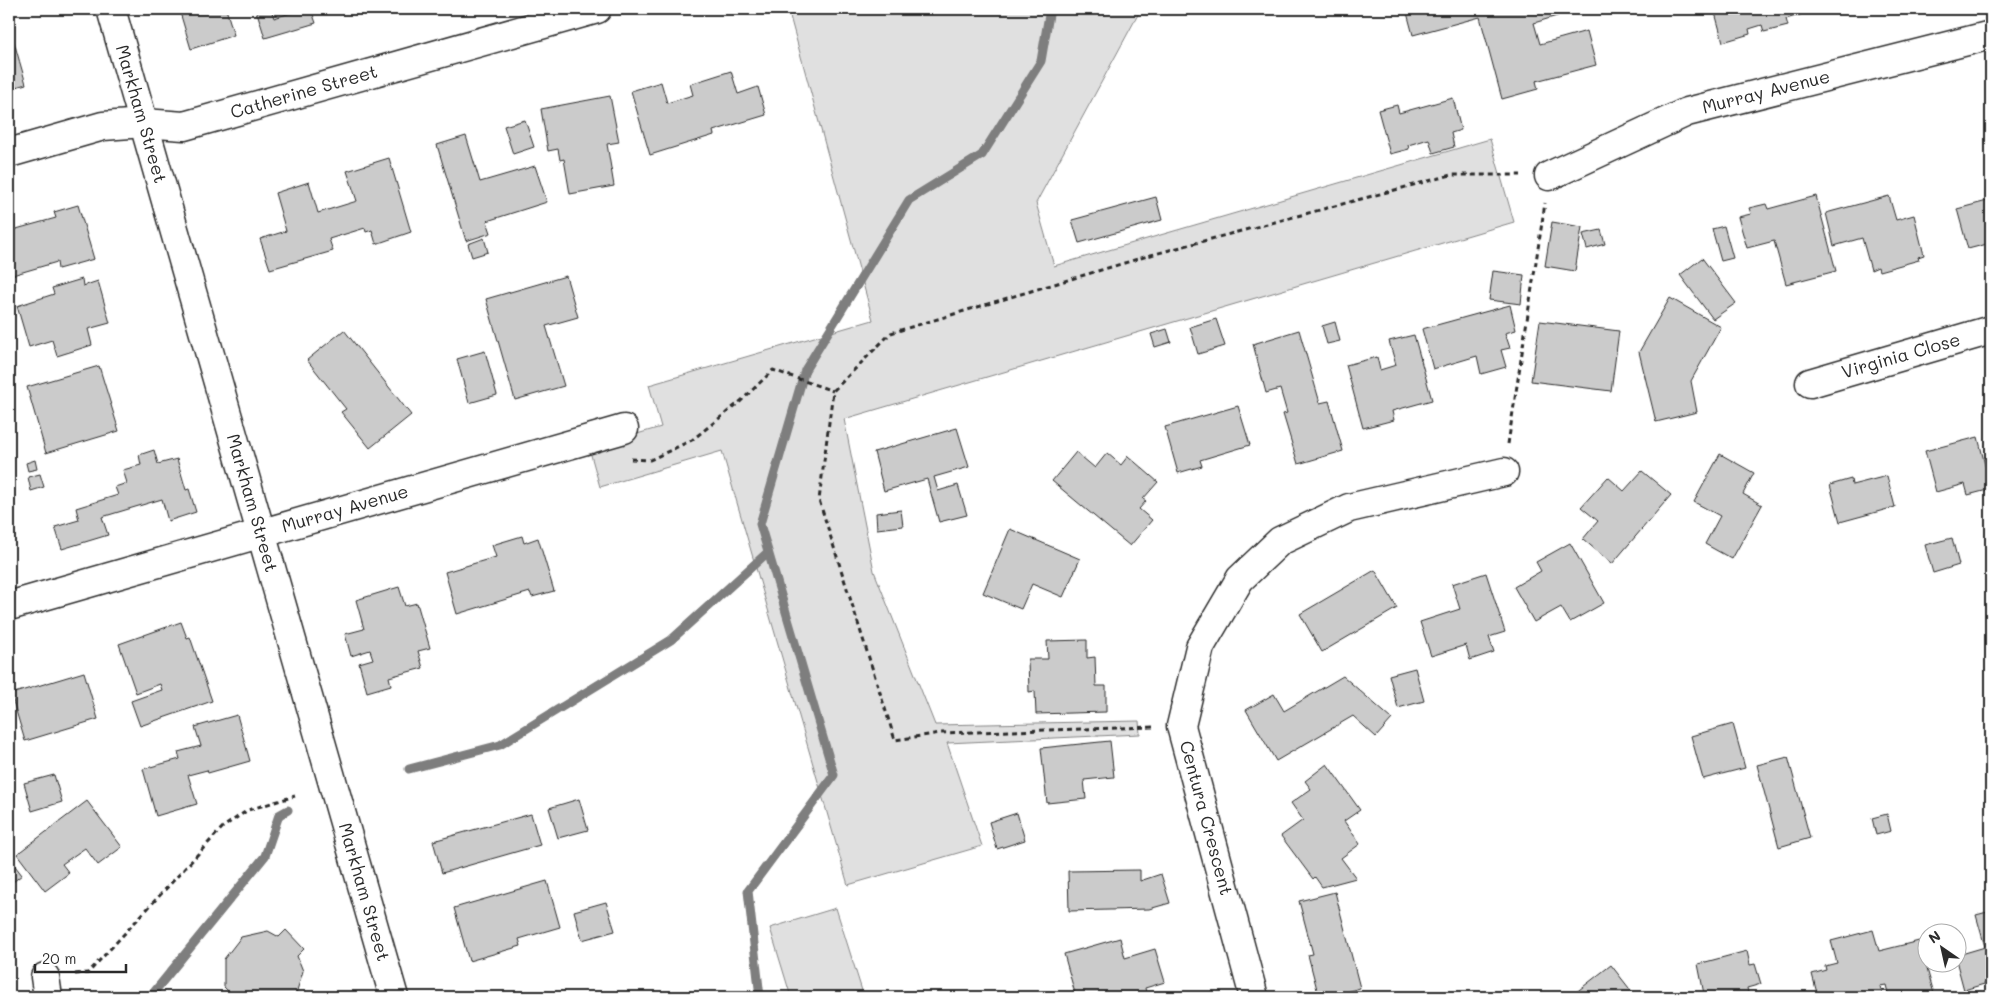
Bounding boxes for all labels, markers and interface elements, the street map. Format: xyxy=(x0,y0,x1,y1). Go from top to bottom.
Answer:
street label: Markham Street xyxy=(111,42,173,186)
street label: Catherine Street xyxy=(227,59,380,124)
street label: Murray Avenue xyxy=(1699,64,1832,119)
street label: Virginia Close xyxy=(1839,327,1963,383)
street label: Markham Street xyxy=(222,431,284,575)
street label: Murray Avenue xyxy=(278,478,411,538)
street label: Centura Crescent xyxy=(1175,738,1239,898)
street label: Markham Street xyxy=(334,820,396,964)
north arrow xyxy=(1918,924,1968,974)
text: N xyxy=(1925,926,1944,948)
scale bar xyxy=(35,941,126,973)
text: 20 m xyxy=(42,948,76,968)

